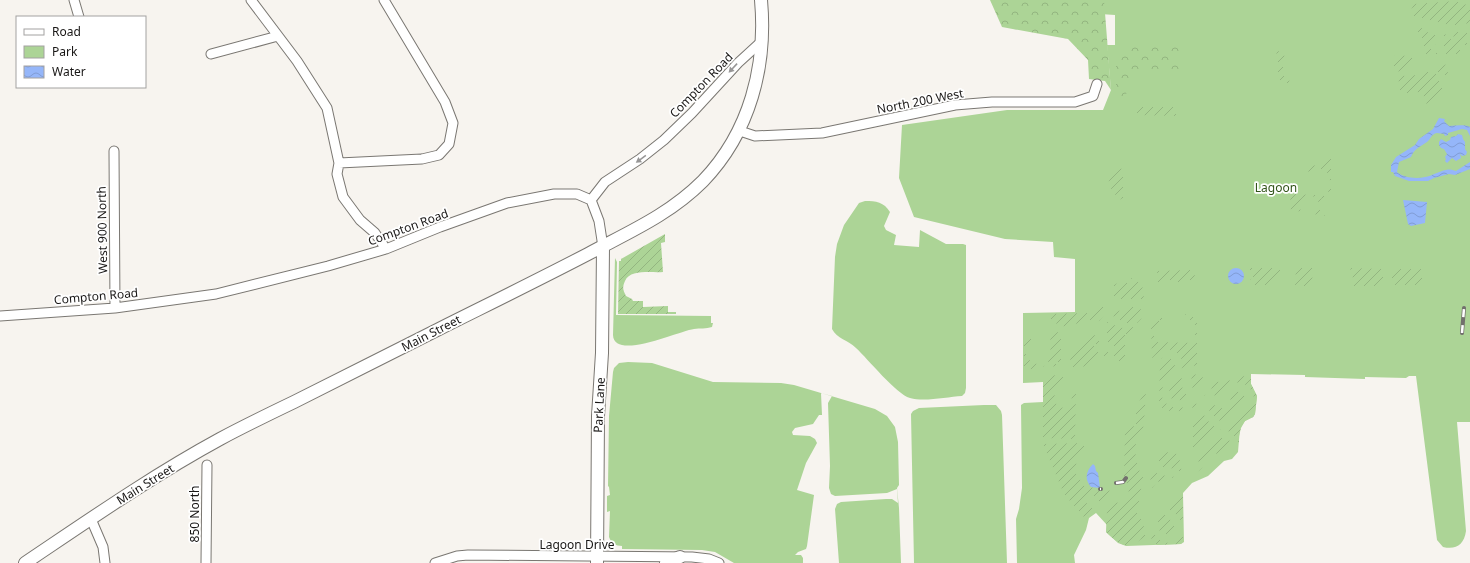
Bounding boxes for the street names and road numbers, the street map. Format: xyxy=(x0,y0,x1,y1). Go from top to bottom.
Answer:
street label: Compton Road xyxy=(666,49,736,121)
street label: North 200 West xyxy=(875,84,965,118)
street label: West 900 North xyxy=(93,186,111,274)
street label: Compton Road xyxy=(365,205,451,249)
street label: Compton Road xyxy=(53,284,139,308)
street label: Main Street xyxy=(398,310,464,355)
street label: Park Lane xyxy=(589,377,609,433)
street label: Main Street xyxy=(113,459,178,508)
street label: 850 North xyxy=(186,486,203,542)
street label: Lagoon Drive xyxy=(539,536,615,553)

